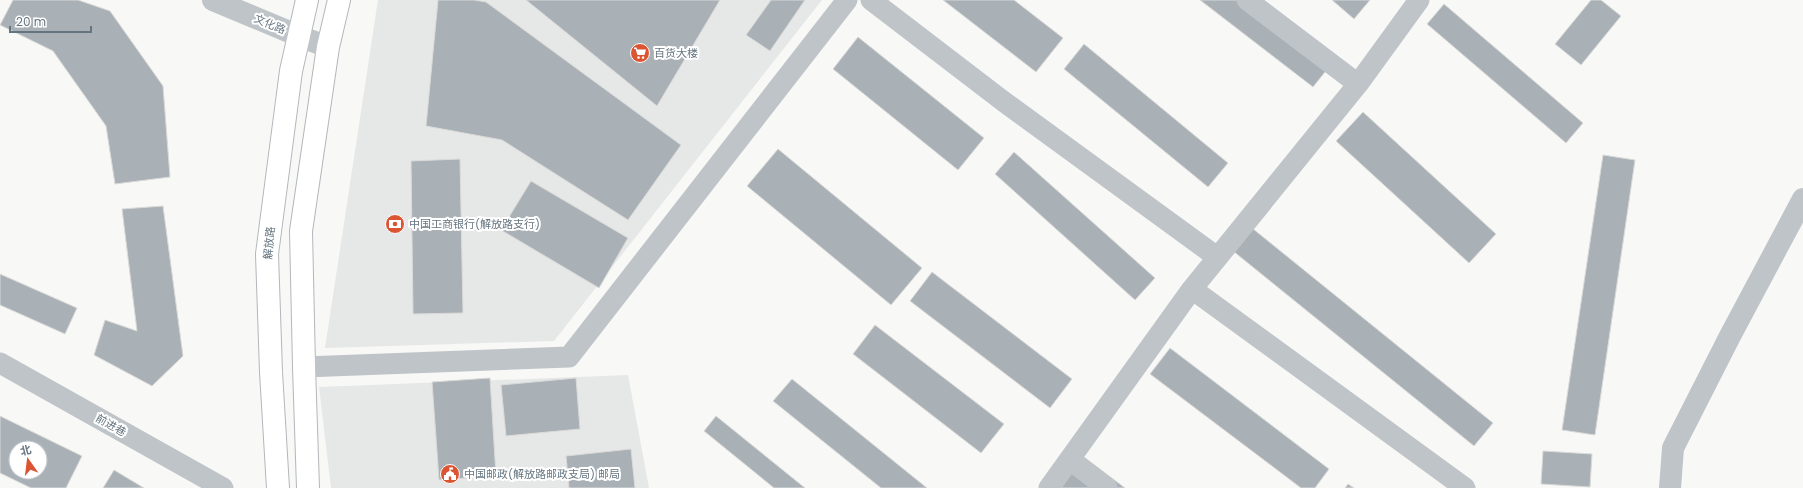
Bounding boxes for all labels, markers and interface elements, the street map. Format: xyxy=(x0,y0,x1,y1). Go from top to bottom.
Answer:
scale bar xyxy=(10,8,91,34)
street label: 文化路 xyxy=(252,10,288,38)
text: 20 m xyxy=(16,13,46,30)
supermarket icon: 百货大楼 xyxy=(629,42,651,64)
place label: 百货大楼 xyxy=(654,45,698,61)
bank icon: 中国工商银行(解放路支行) xyxy=(384,213,406,235)
place label: 中国工商银行(解放路支行) xyxy=(409,216,540,232)
street label: 解放路 xyxy=(260,226,278,260)
street label: 前进巷 xyxy=(93,410,129,440)
north arrow xyxy=(8,440,48,480)
text: 北 xyxy=(18,441,33,459)
public building icon: 中国邮政(解放路邮政支局) 邮局 xyxy=(439,463,461,485)
place label: 中国邮政(解放路邮政支局) 邮局 xyxy=(464,466,620,482)

